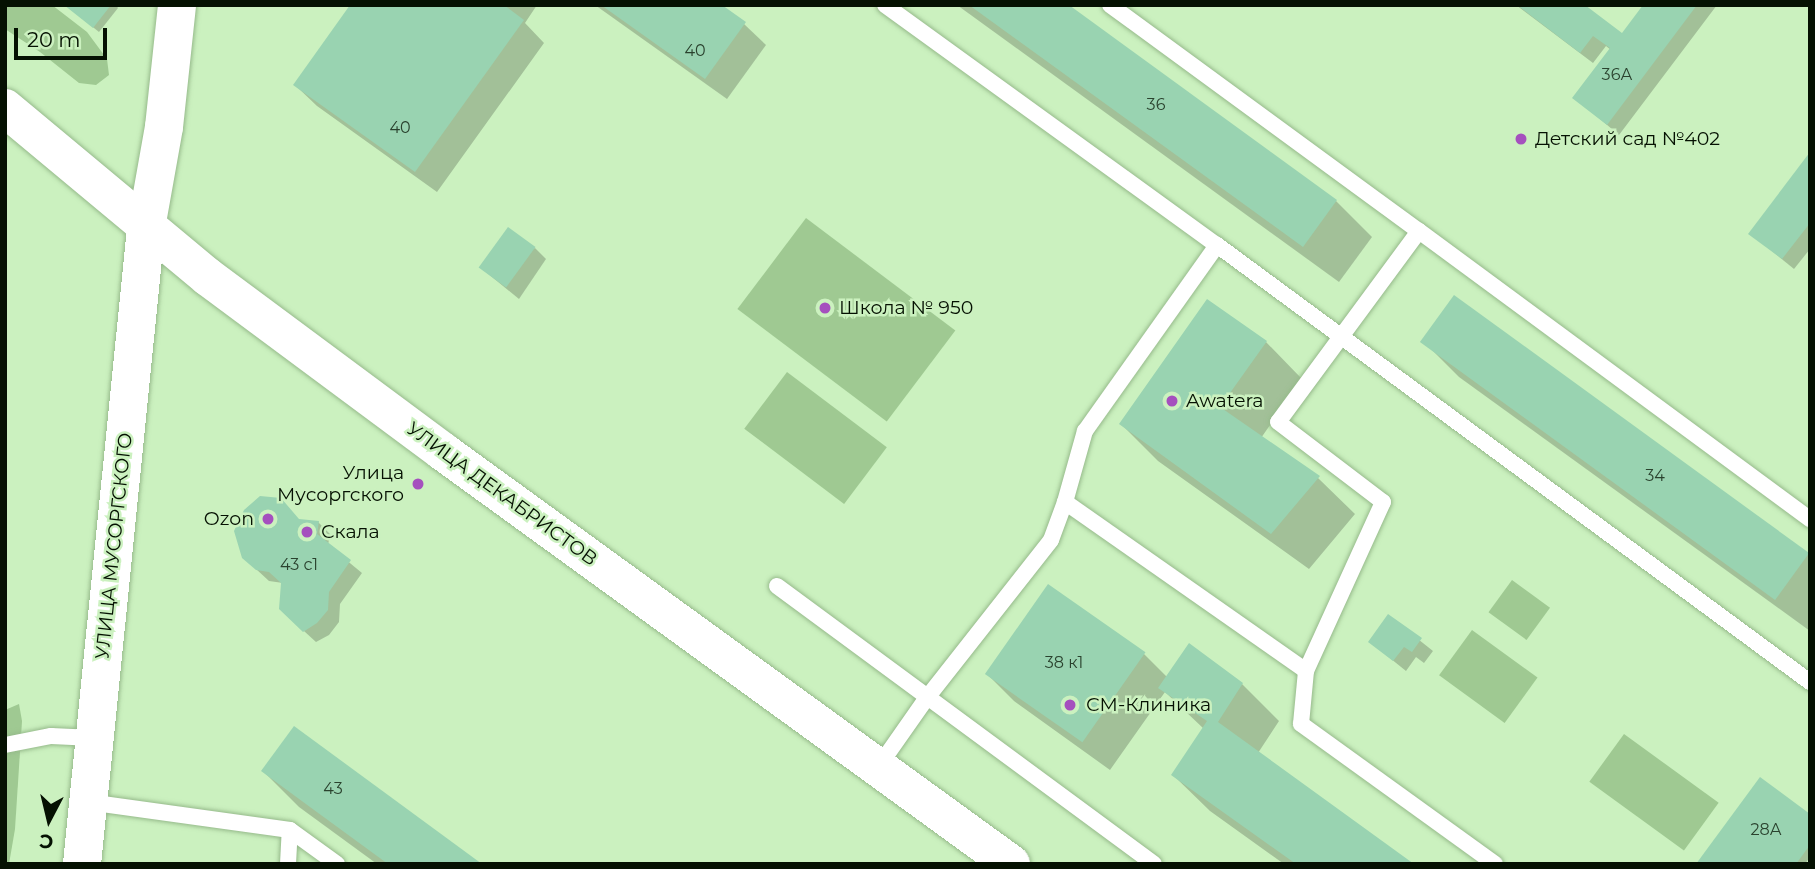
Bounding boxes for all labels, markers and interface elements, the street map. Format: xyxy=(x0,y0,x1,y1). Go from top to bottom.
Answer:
scale bar xyxy=(18,14,110,58)
text: 20 m xyxy=(27,27,81,52)
house number: 40 xyxy=(684,41,706,61)
house number: 36А xyxy=(1602,65,1632,85)
house number: 36 xyxy=(1147,95,1165,115)
house number: 40 xyxy=(389,118,411,138)
place label: Детский сад №402 xyxy=(1535,128,1720,150)
marker: Детский сад №402 xyxy=(1513,131,1529,147)
place label: Школа № 950 xyxy=(839,297,973,319)
marker: Школа № 950 xyxy=(817,300,833,316)
place label: Awatera xyxy=(1186,390,1264,412)
marker: Awatera xyxy=(1164,393,1180,409)
street label: УЛИЦА ДЕКАБРИСТОВ xyxy=(402,417,602,571)
street label: УЛИЦА МУСОРГСКОГО xyxy=(91,432,137,660)
place label: Улица Мусоргского xyxy=(277,462,404,506)
house number: 34 xyxy=(1645,466,1665,486)
marker: Улица Мусоргского xyxy=(410,476,426,492)
place label: Ozon xyxy=(204,508,254,530)
marker: Ozon xyxy=(260,511,276,527)
place label: Скала xyxy=(321,521,380,543)
marker: Скала xyxy=(299,524,315,540)
house number: 43 с1 xyxy=(280,555,318,575)
house number: 38 к1 xyxy=(1045,653,1083,673)
place label: СМ-Клиника xyxy=(1086,694,1211,716)
marker: СМ-Клиника xyxy=(1060,695,1080,715)
house number: 43 xyxy=(323,779,343,799)
north arrow xyxy=(14,785,84,855)
house number: 28А xyxy=(1750,820,1782,840)
text: С xyxy=(38,829,55,854)

